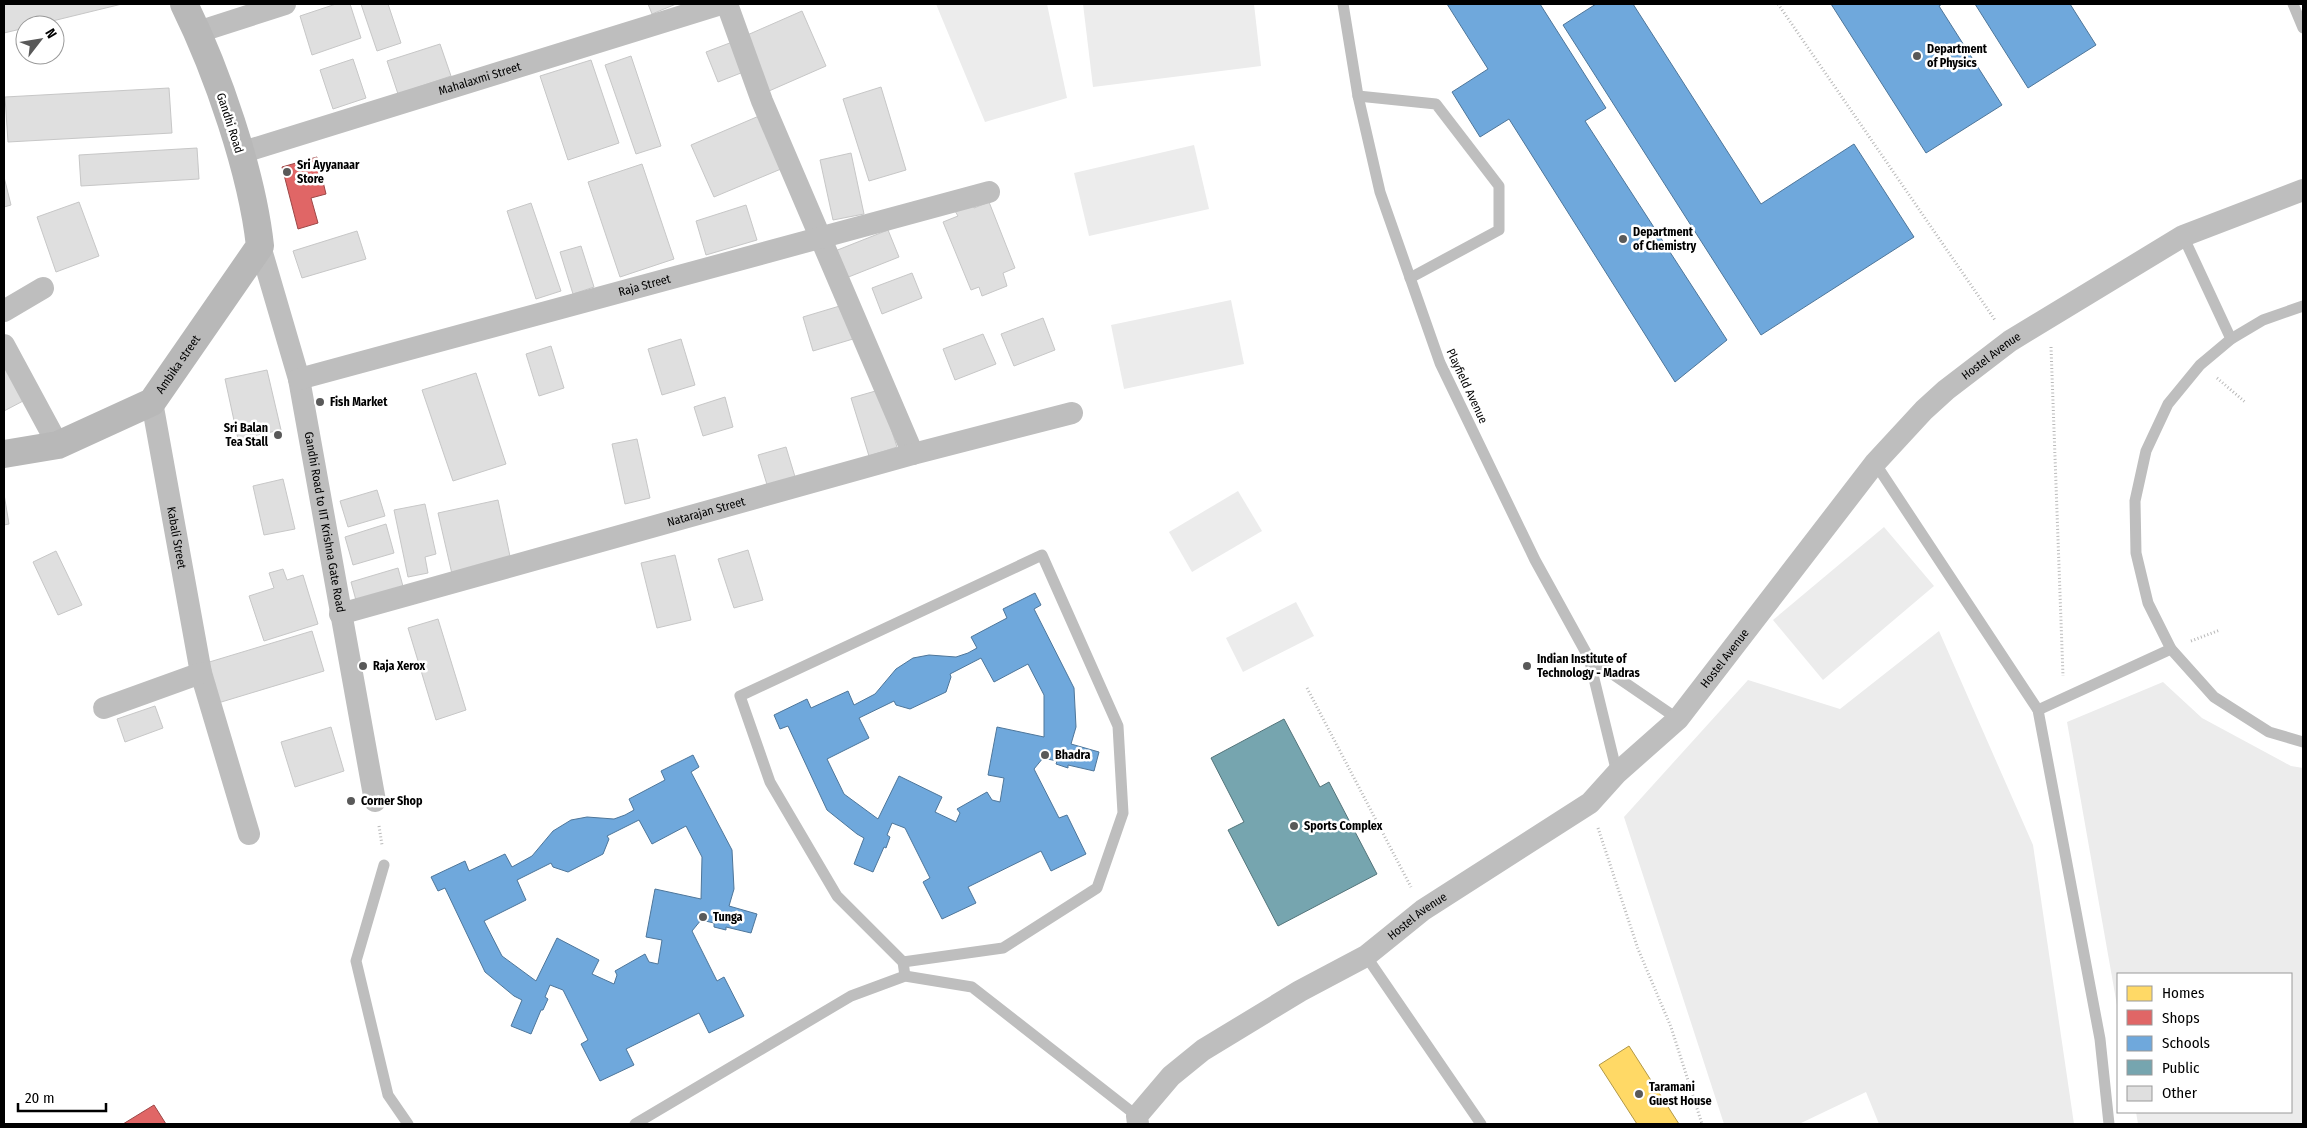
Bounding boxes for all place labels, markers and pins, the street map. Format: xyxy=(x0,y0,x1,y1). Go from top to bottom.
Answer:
place label: Department of Physics xyxy=(1927,42,1988,70)
marker: Department of Physics xyxy=(1911,50,1923,62)
place label: Sri Ayyanaar Store xyxy=(297,158,360,186)
marker: Sri Ayyanaar Store xyxy=(281,166,293,178)
place label: Department of Chemistry xyxy=(1633,225,1697,253)
marker: Department of Chemistry xyxy=(1617,233,1629,245)
place label: Fish Market xyxy=(330,395,388,409)
marker: Fish Market xyxy=(314,396,326,408)
place label: Sri Balan Tea Stall xyxy=(224,421,269,449)
marker: Sri Balan Tea Stall xyxy=(272,429,284,441)
place label: Indian Institute of Technology - Madras xyxy=(1537,652,1640,680)
place label: Raja Xerox xyxy=(373,659,426,673)
marker: Raja Xerox xyxy=(357,660,369,672)
marker: Indian Institute of Technology - Madras xyxy=(1521,660,1533,672)
place label: Bhadra xyxy=(1055,748,1091,762)
marker: Bhadra xyxy=(1039,749,1051,761)
place label: Corner Shop xyxy=(361,794,423,808)
marker: Corner Shop xyxy=(345,795,357,807)
place label: Sports Complex xyxy=(1304,819,1383,833)
marker: Sports Complex xyxy=(1288,820,1300,832)
place label: Tunga xyxy=(713,910,743,924)
marker: Tunga xyxy=(697,911,709,923)
place label: Taramani Guest House xyxy=(1649,1080,1712,1108)
marker: Taramani Guest House xyxy=(1633,1088,1645,1100)

